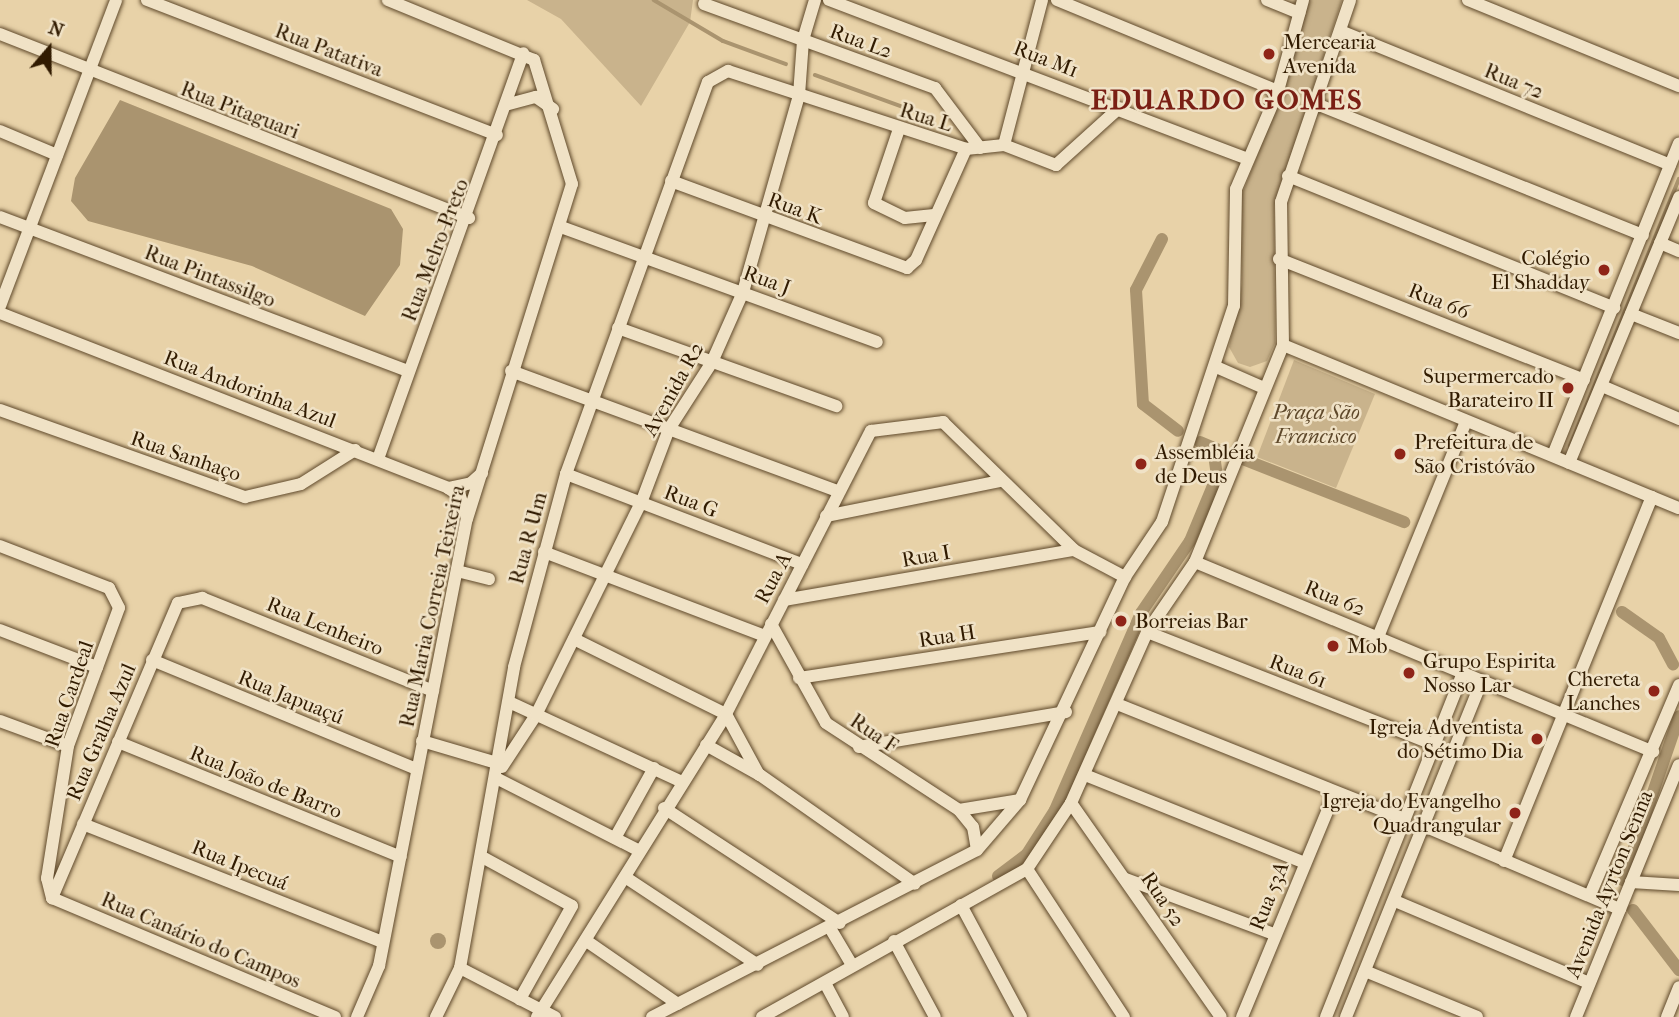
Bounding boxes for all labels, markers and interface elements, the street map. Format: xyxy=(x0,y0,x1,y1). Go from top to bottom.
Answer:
north arrow xyxy=(14,14,84,84)
text: N xyxy=(46,16,67,42)
street label: Rua Patativa xyxy=(271,18,387,82)
street label: Rua L2 xyxy=(826,18,896,64)
place label: Mercearia Avenida xyxy=(1283,29,1375,79)
street label: Rua M1 xyxy=(1010,35,1082,83)
marker: Mercearia Avenida xyxy=(1261,46,1277,62)
street label: Rua 72 xyxy=(1481,58,1547,104)
street label: Rua Pitaguari xyxy=(177,76,303,144)
district label: EDUARDO GOMES xyxy=(1092,83,1362,117)
street label: Rua L xyxy=(897,97,955,137)
street label: Rua Melro-Preto xyxy=(396,175,474,325)
street label: Rua K xyxy=(764,187,826,229)
street label: Rua Pintassilgo xyxy=(141,239,279,313)
place label: Colégio El Shadday xyxy=(1491,245,1590,295)
street label: Rua J xyxy=(740,260,794,300)
marker: Colégio El Shadday xyxy=(1596,262,1612,278)
street label: Rua 66 xyxy=(1405,277,1473,325)
street label: Avenida R2 xyxy=(637,338,709,440)
street label: Rua Andorinha Azul xyxy=(160,345,340,433)
place label: Supermercado Barateiro II xyxy=(1423,363,1554,413)
marker: Supermercado Barateiro II xyxy=(1560,380,1576,396)
park label: Praça São Francisco xyxy=(1272,399,1360,449)
street label: Rua Sanhaço xyxy=(127,425,245,487)
place label: Prefeitura de São Cristóvão xyxy=(1414,429,1535,479)
place label: Assembléia de Deus xyxy=(1155,439,1255,489)
marker: Prefeitura de São Cristóvão xyxy=(1392,446,1408,462)
marker: Assembléia de Deus xyxy=(1133,456,1149,472)
street label: Rua G xyxy=(660,479,722,523)
street label: Rua Maria Correia Teixeira xyxy=(394,482,470,730)
street label: Rua R Um xyxy=(504,489,552,587)
street label: Rua I xyxy=(900,539,952,573)
street label: Rua A xyxy=(749,548,797,608)
street label: Rua 62 xyxy=(1301,574,1369,622)
street label: Rua Lenheiro xyxy=(263,591,387,661)
place label: Borreias Bar xyxy=(1135,608,1248,634)
marker: Borreias Bar xyxy=(1113,613,1129,629)
street label: Rua H xyxy=(917,619,977,653)
place label: Mob xyxy=(1347,633,1388,659)
street label: Rua Cardeal xyxy=(39,637,99,751)
marker: Mob xyxy=(1325,638,1341,654)
place label: Grupo Espirita Nosso Lar xyxy=(1423,648,1556,698)
street label: Rua 61 xyxy=(1266,649,1330,693)
street label: Rua Gralha Azul xyxy=(61,659,141,805)
street label: Rua Japuaçú xyxy=(234,664,348,730)
marker: Grupo Espirita Nosso Lar xyxy=(1401,665,1417,681)
place label: Chereta Lanches xyxy=(1566,666,1640,716)
marker: Chereta Lanches xyxy=(1646,683,1662,699)
street label: Rua F xyxy=(845,708,903,758)
place label: Igreja Adventista do Sétimo Dia xyxy=(1369,714,1523,764)
marker: Igreja Adventista do Sétimo Dia xyxy=(1529,731,1545,747)
street label: Rua João de Barro xyxy=(186,740,346,824)
street label: Avenida Ayrton Senna xyxy=(1560,786,1658,982)
place label: Igreja do Evangelho Quadrangular xyxy=(1322,788,1501,838)
marker: Igreja do Evangelho Quadrangular xyxy=(1507,805,1523,821)
street label: Rua Ipecuá xyxy=(188,834,292,896)
street label: Rua 53A xyxy=(1244,858,1294,934)
street label: Rua 52 xyxy=(1136,867,1190,931)
street label: Rua Canário do Campos xyxy=(97,886,305,994)

